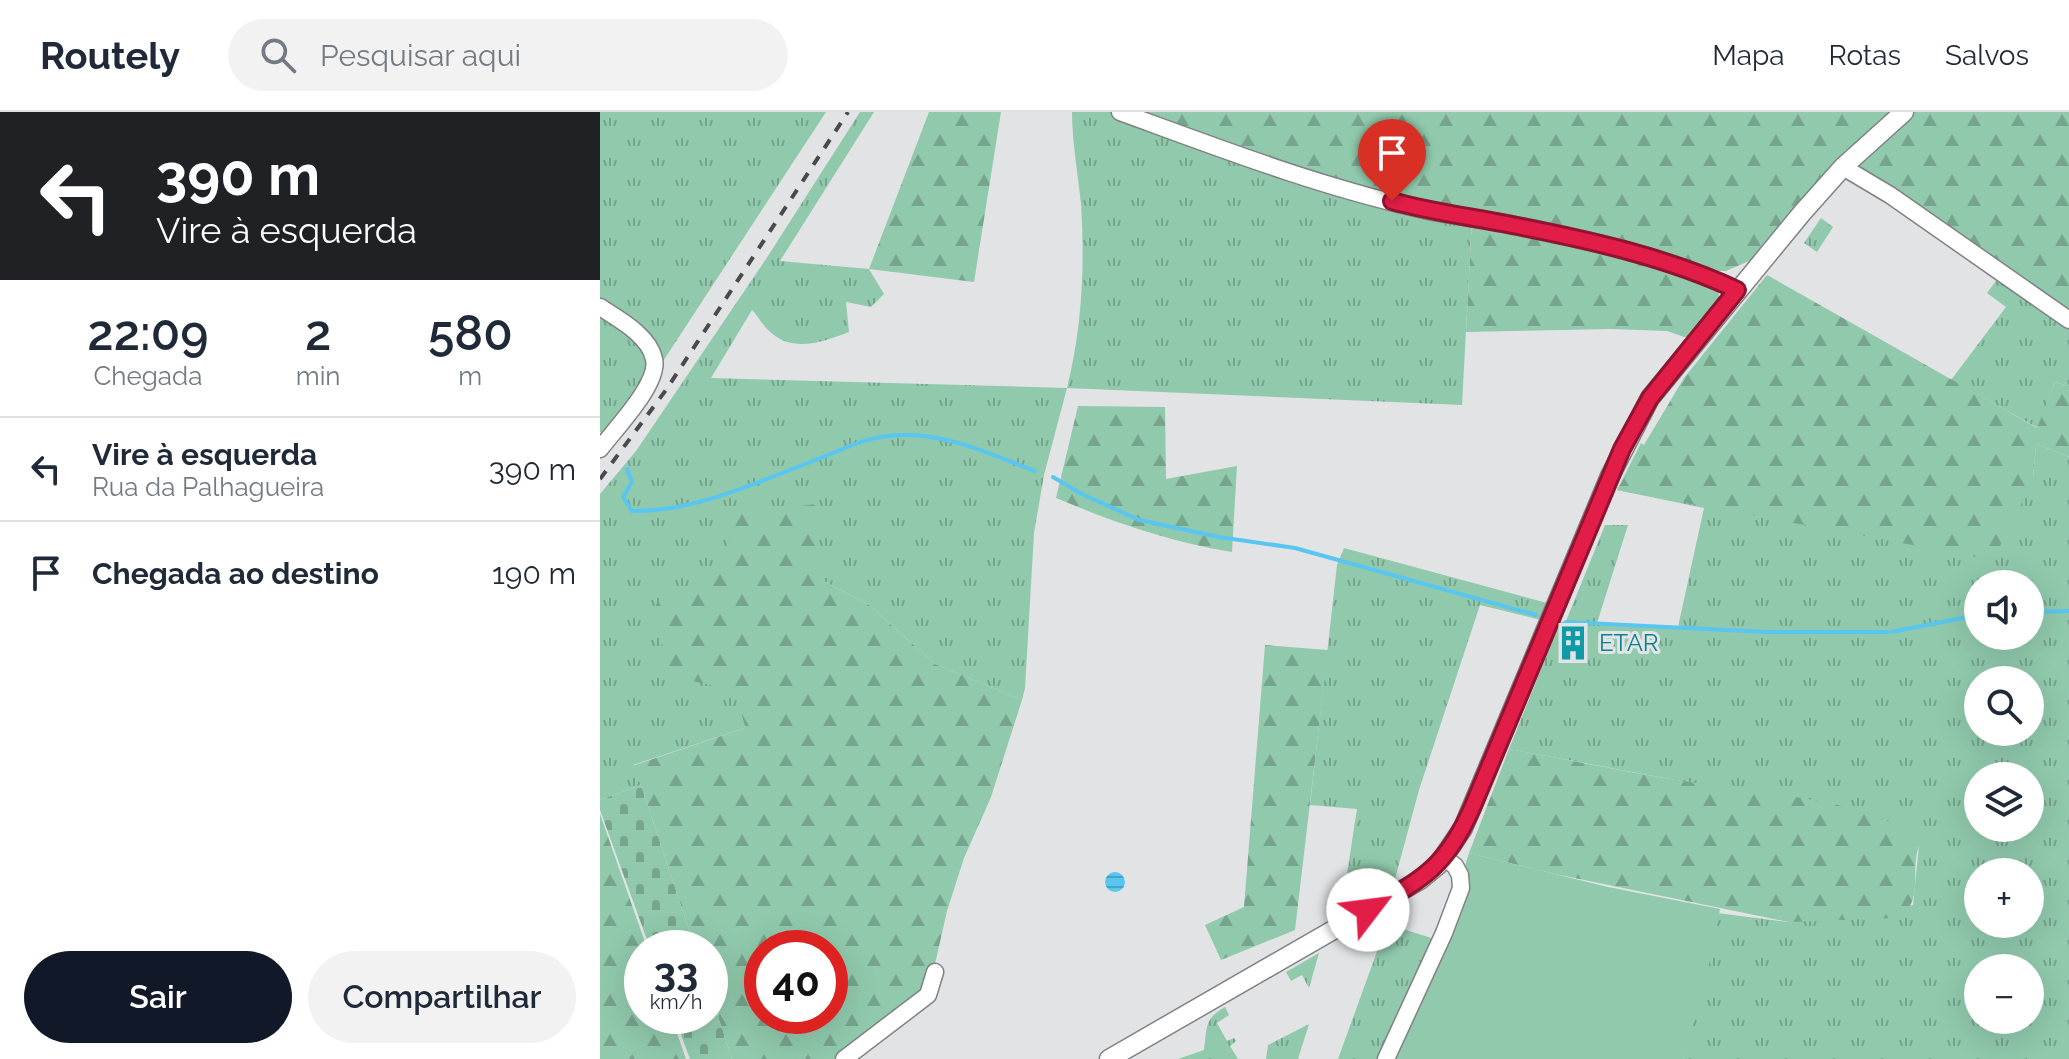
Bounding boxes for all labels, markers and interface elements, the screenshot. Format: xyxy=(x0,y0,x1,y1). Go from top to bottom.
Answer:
search box xyxy=(228,19,788,91)
text: Routely xyxy=(40,33,180,78)
icon: search xyxy=(256,33,300,77)
text: Pesquisar aqui xyxy=(320,38,521,73)
text: Mapa xyxy=(1712,39,1785,72)
text: Rotas xyxy=(1829,39,1901,72)
text: Salvos xyxy=(1945,39,2029,72)
pin xyxy=(1358,119,1426,201)
icon: arrive xyxy=(1370,131,1414,175)
text: 390 m xyxy=(156,142,320,208)
icon: left xyxy=(24,144,128,248)
text: Vire à esquerda xyxy=(156,209,417,251)
text: 22:09 xyxy=(87,305,208,361)
text: 2 xyxy=(305,305,331,361)
text: 580 xyxy=(428,305,513,361)
text: Chegada xyxy=(93,361,202,391)
text: min xyxy=(296,361,341,391)
text: m xyxy=(458,361,482,391)
text: Vire à esquerda xyxy=(92,437,317,472)
icon: left xyxy=(24,447,68,491)
text: 390 m xyxy=(489,452,576,487)
text: Rua da Palhagueira xyxy=(92,472,324,502)
icon: arrive xyxy=(24,551,68,595)
text: Chegada ao destino xyxy=(92,556,379,591)
text: 190 m xyxy=(492,556,576,591)
map controls xyxy=(1964,570,2044,1034)
button: sound xyxy=(1964,570,2044,650)
building icon: ETAR xyxy=(1554,624,1592,662)
place label: ETAR xyxy=(1599,628,1659,657)
button: search xyxy=(1964,666,2044,746)
button: layers xyxy=(1964,762,2044,842)
button: + xyxy=(1964,858,2044,938)
position arrow xyxy=(1326,868,1410,952)
speed limit sign: 40 xyxy=(744,930,848,1034)
text: 33 xyxy=(654,948,698,995)
button: Sair xyxy=(24,951,292,1043)
button: Compartilhar xyxy=(308,951,576,1043)
button: − xyxy=(1964,954,2044,1034)
text: km/h xyxy=(650,990,702,1014)

